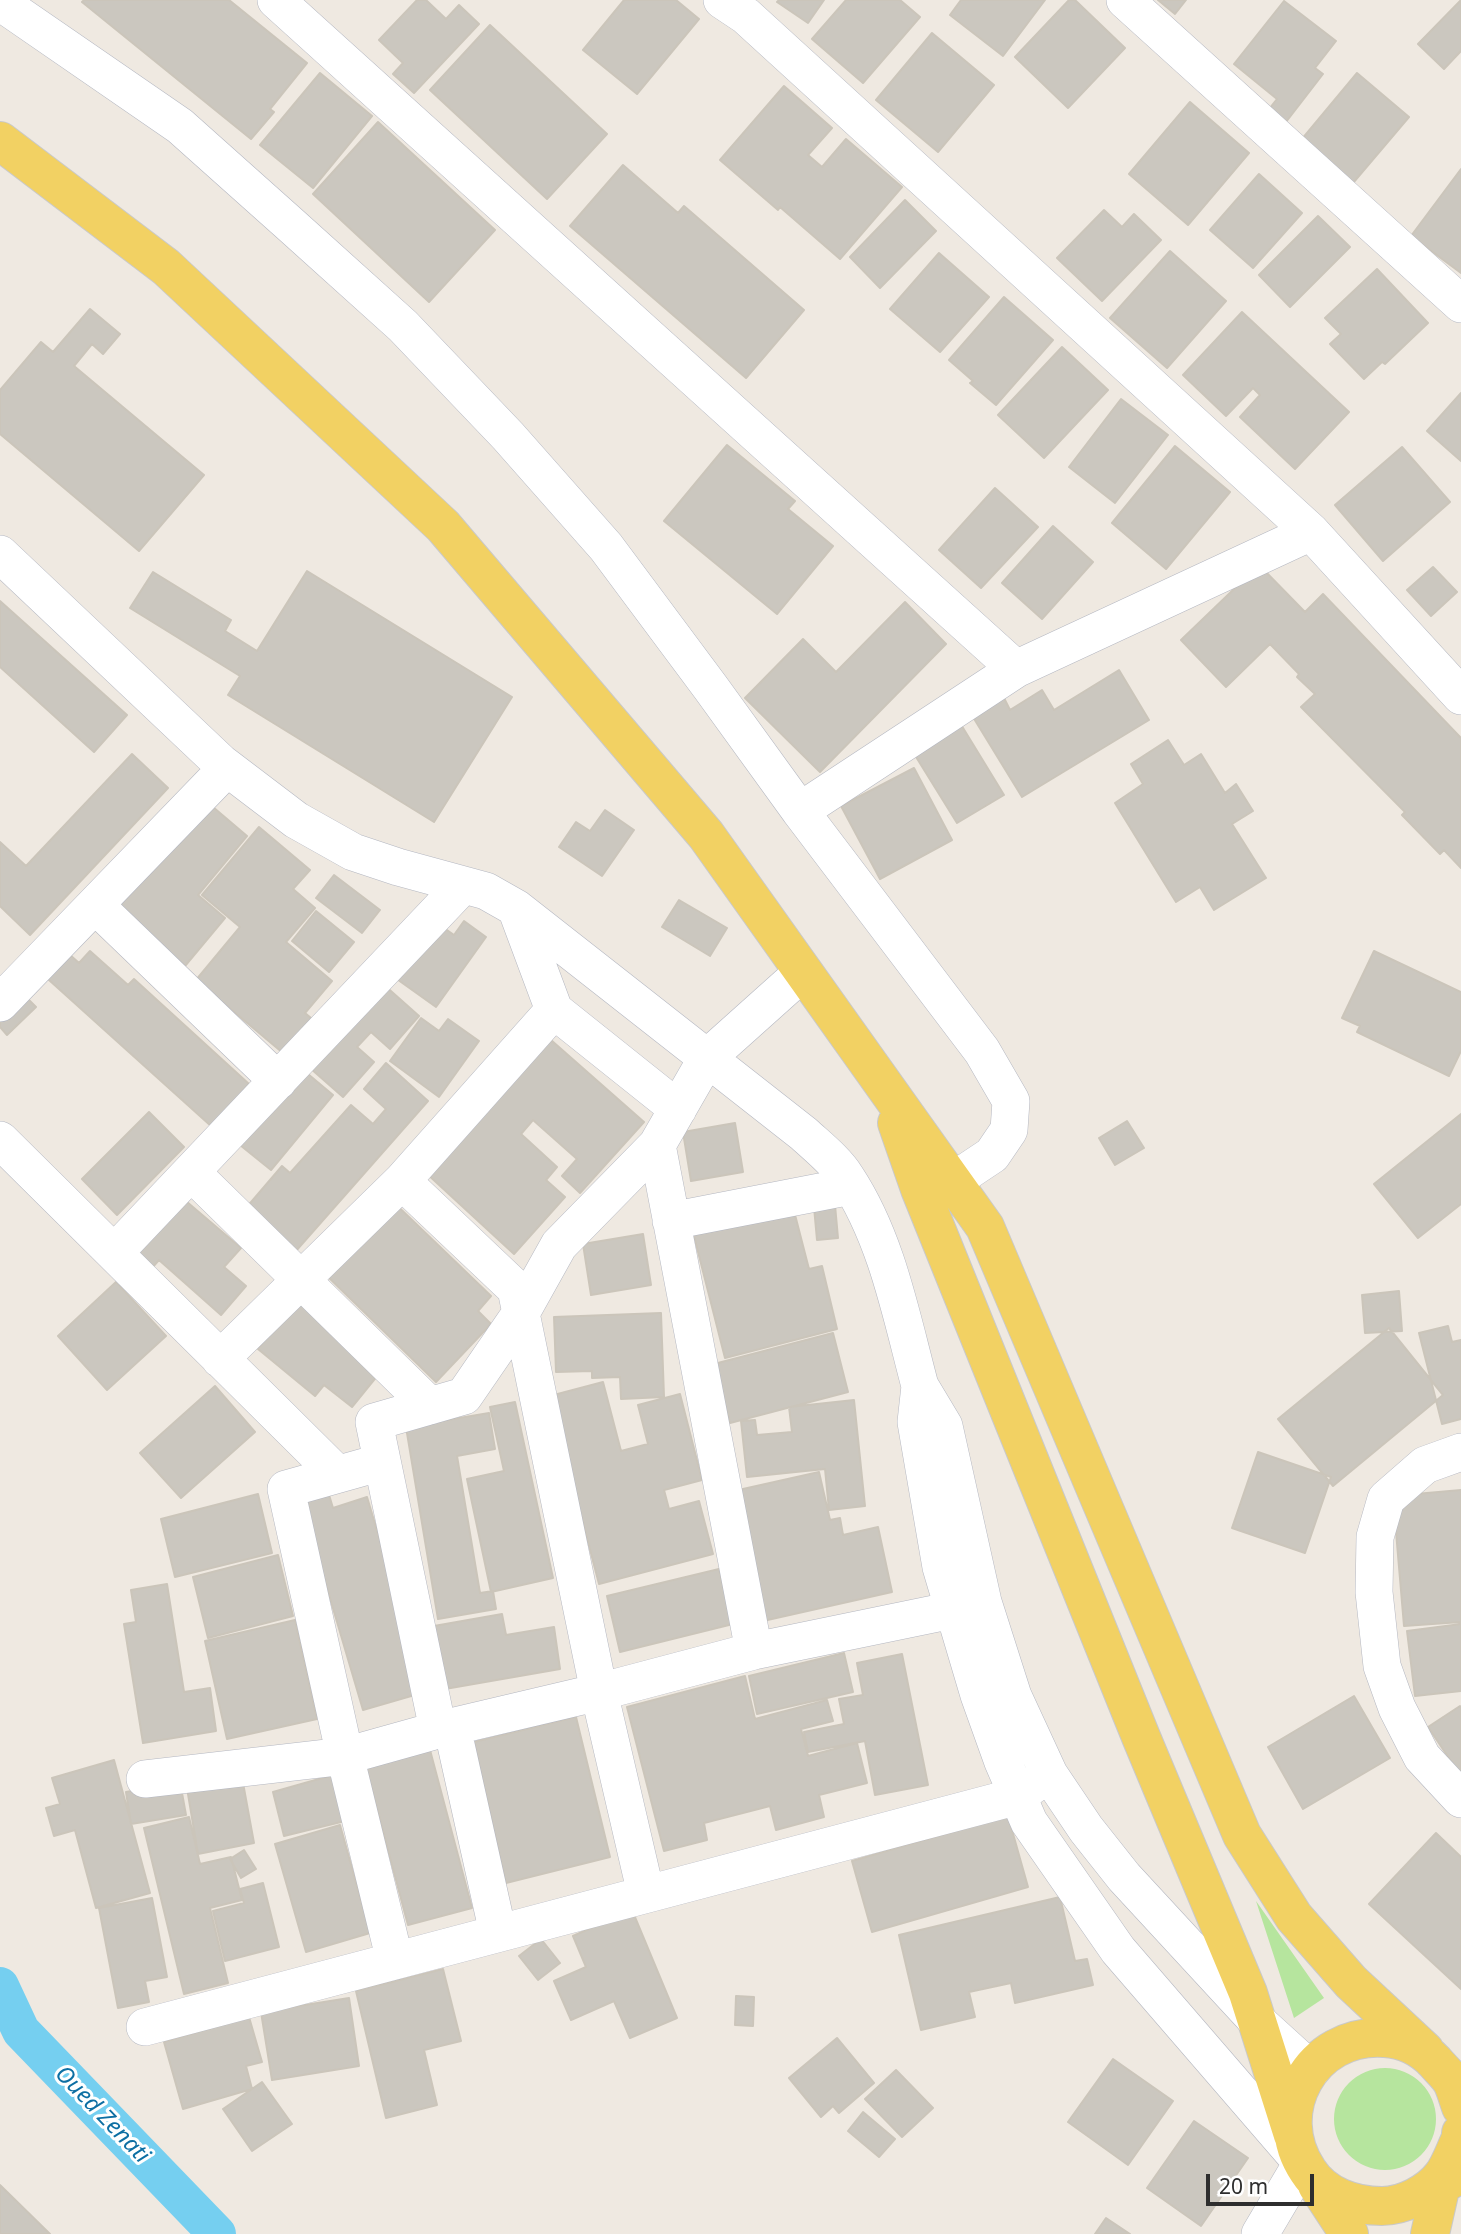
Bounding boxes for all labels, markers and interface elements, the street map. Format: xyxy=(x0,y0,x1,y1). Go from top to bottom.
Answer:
water label: Oued Zenati xyxy=(49,2061,155,2169)
scale bar xyxy=(1209,2160,1318,2204)
text: 20 m xyxy=(1219,2172,1268,2200)

